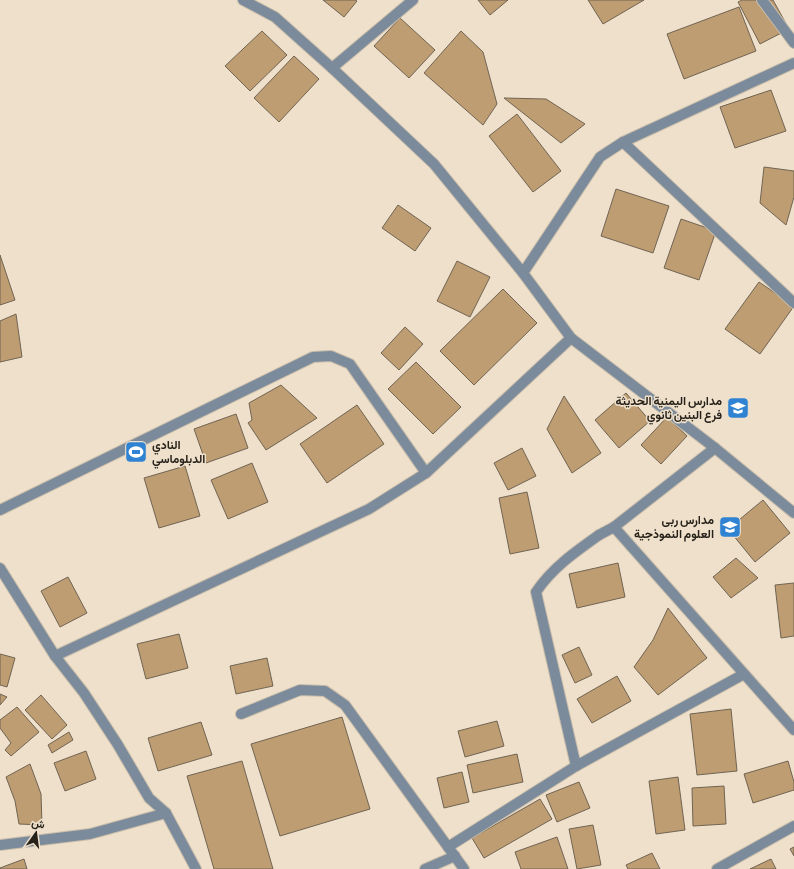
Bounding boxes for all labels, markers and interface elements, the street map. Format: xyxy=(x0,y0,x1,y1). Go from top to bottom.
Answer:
place label: مدارس اليمنية الحديثة فرع البنين ثانوي xyxy=(615,395,722,425)
school or university icon: مدارس اليمنية الحديثة فرع البنين ثانوي xyxy=(725,395,751,421)
sports icon: النادي الدبلوماسي xyxy=(123,439,149,465)
place label: النادي الدبلوماسي xyxy=(152,439,205,469)
place label: مدارس ربى العلوم النموذجية xyxy=(634,514,714,542)
school or university icon: مدارس ربى العلوم النموذجية xyxy=(717,514,743,540)
north arrow xyxy=(16,813,56,853)
text: ش xyxy=(30,817,46,832)

